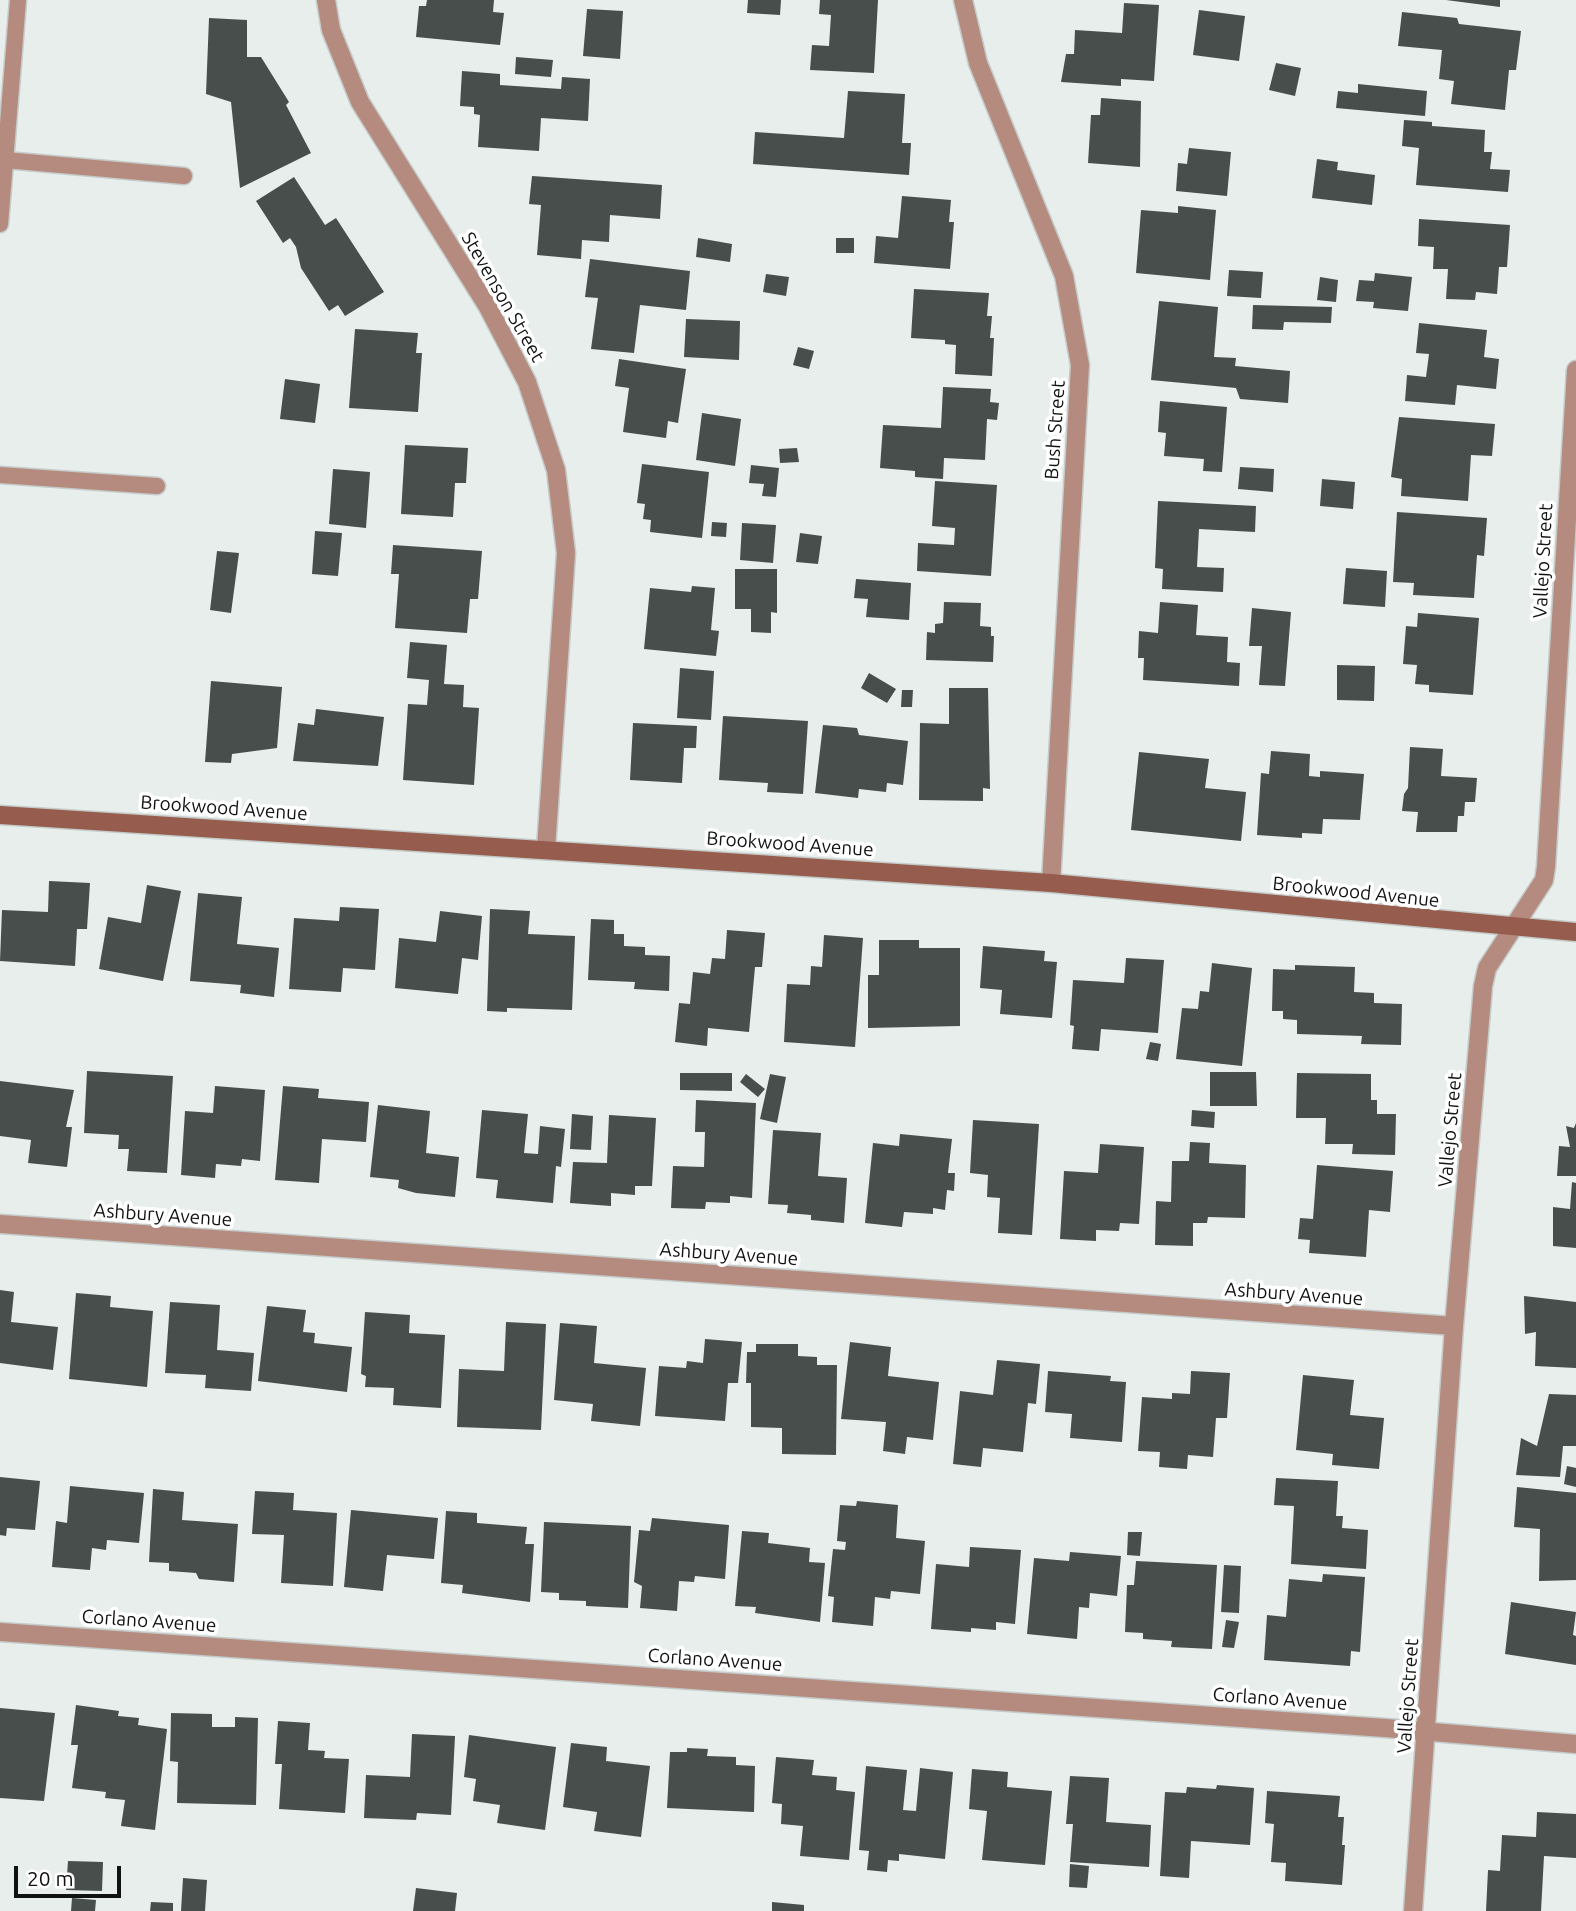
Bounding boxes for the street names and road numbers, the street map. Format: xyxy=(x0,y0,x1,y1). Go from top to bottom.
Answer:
street label: Stevenson Street xyxy=(457,228,549,366)
street label: Bush Street xyxy=(1040,380,1070,480)
street label: Vallejo Street xyxy=(1529,503,1557,619)
street label: Brookwood Avenue xyxy=(140,791,308,825)
street label: Brookwood Avenue xyxy=(706,827,874,861)
street label: Brookwood Avenue xyxy=(1271,872,1441,912)
street label: Vallejo Street xyxy=(1434,1072,1466,1188)
street label: Ashbury Avenue xyxy=(93,1199,233,1231)
street label: Ashbury Avenue xyxy=(659,1238,799,1270)
street label: Ashbury Avenue xyxy=(1224,1278,1364,1310)
street label: Corlano Avenue xyxy=(81,1605,217,1637)
street label: Vallejo Street xyxy=(1393,1638,1423,1754)
street label: Corlano Avenue xyxy=(647,1644,783,1676)
street label: Corlano Avenue xyxy=(1212,1683,1348,1715)

